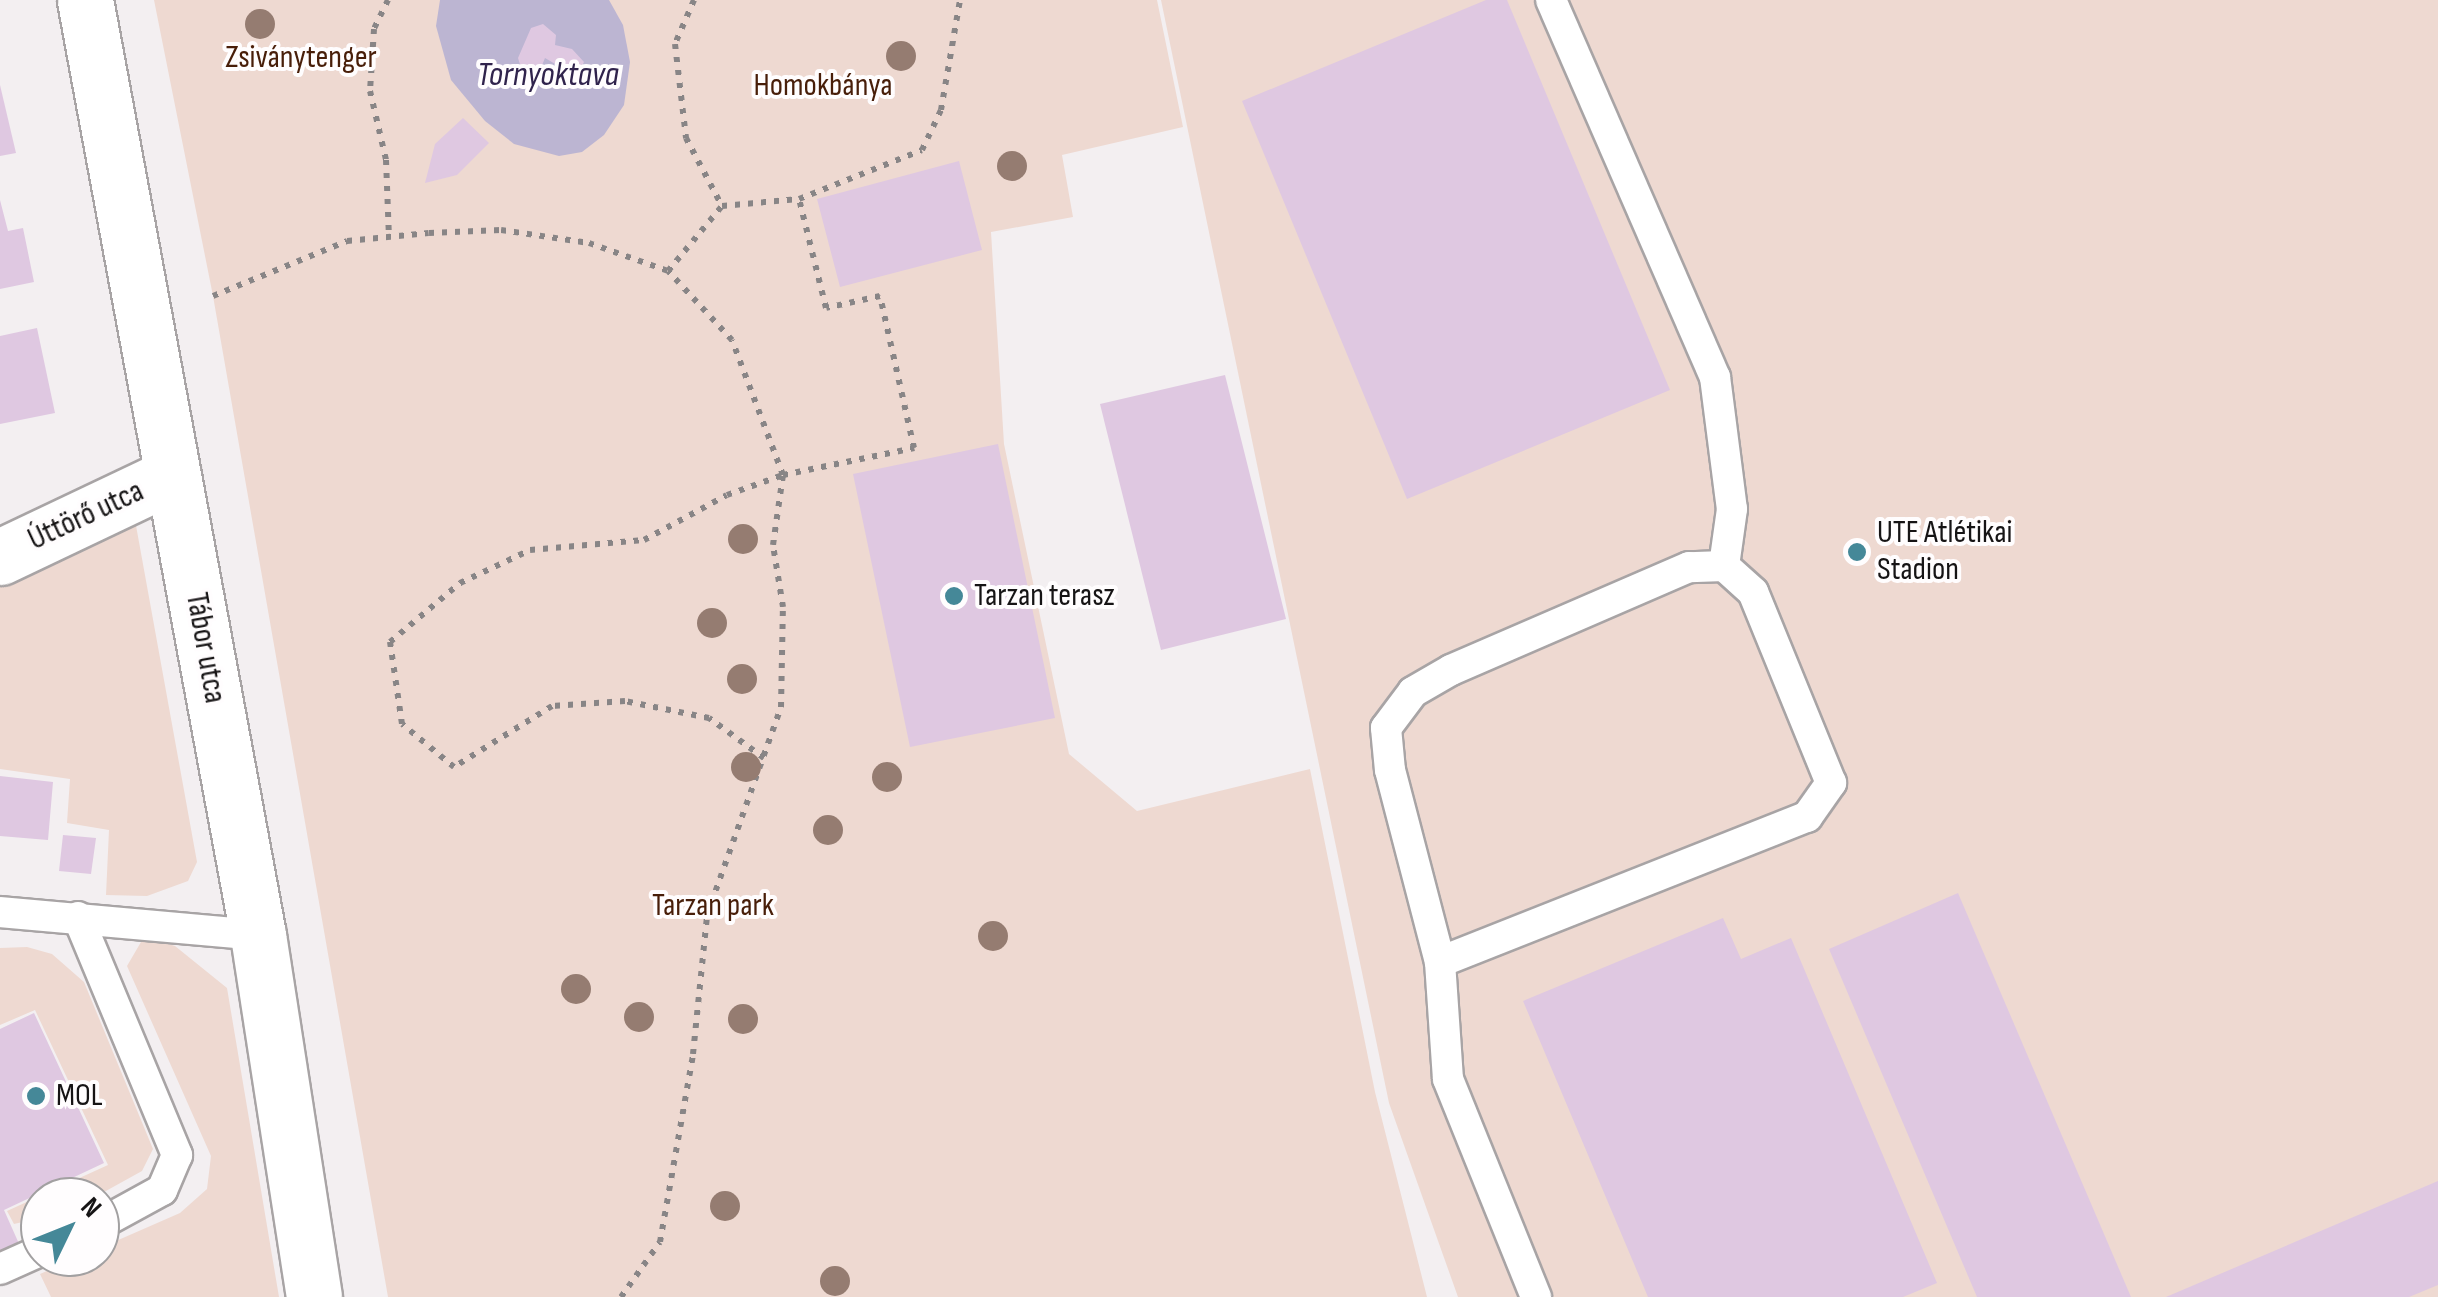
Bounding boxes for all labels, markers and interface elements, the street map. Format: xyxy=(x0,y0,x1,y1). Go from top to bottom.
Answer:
park label: Zsiványtenger xyxy=(225,39,377,77)
water label: Tornyoktava xyxy=(477,54,619,96)
park label: Homokbánya xyxy=(754,67,892,105)
street label: Úttörő utca xyxy=(22,473,150,559)
place label: UTE Atlétikai Stadion xyxy=(1877,515,2013,590)
marker: UTE Atlétikai Stadion xyxy=(1846,541,1868,563)
place label: Tarzan terasz xyxy=(974,577,1115,615)
marker: Tarzan terasz xyxy=(943,585,965,607)
street label: Tábor utca xyxy=(176,590,234,706)
park label: Tarzan park xyxy=(652,887,774,925)
place label: MOL xyxy=(56,1077,103,1115)
marker: MOL xyxy=(25,1085,47,1107)
north arrow xyxy=(20,1177,120,1277)
text: N xyxy=(74,1191,108,1224)

